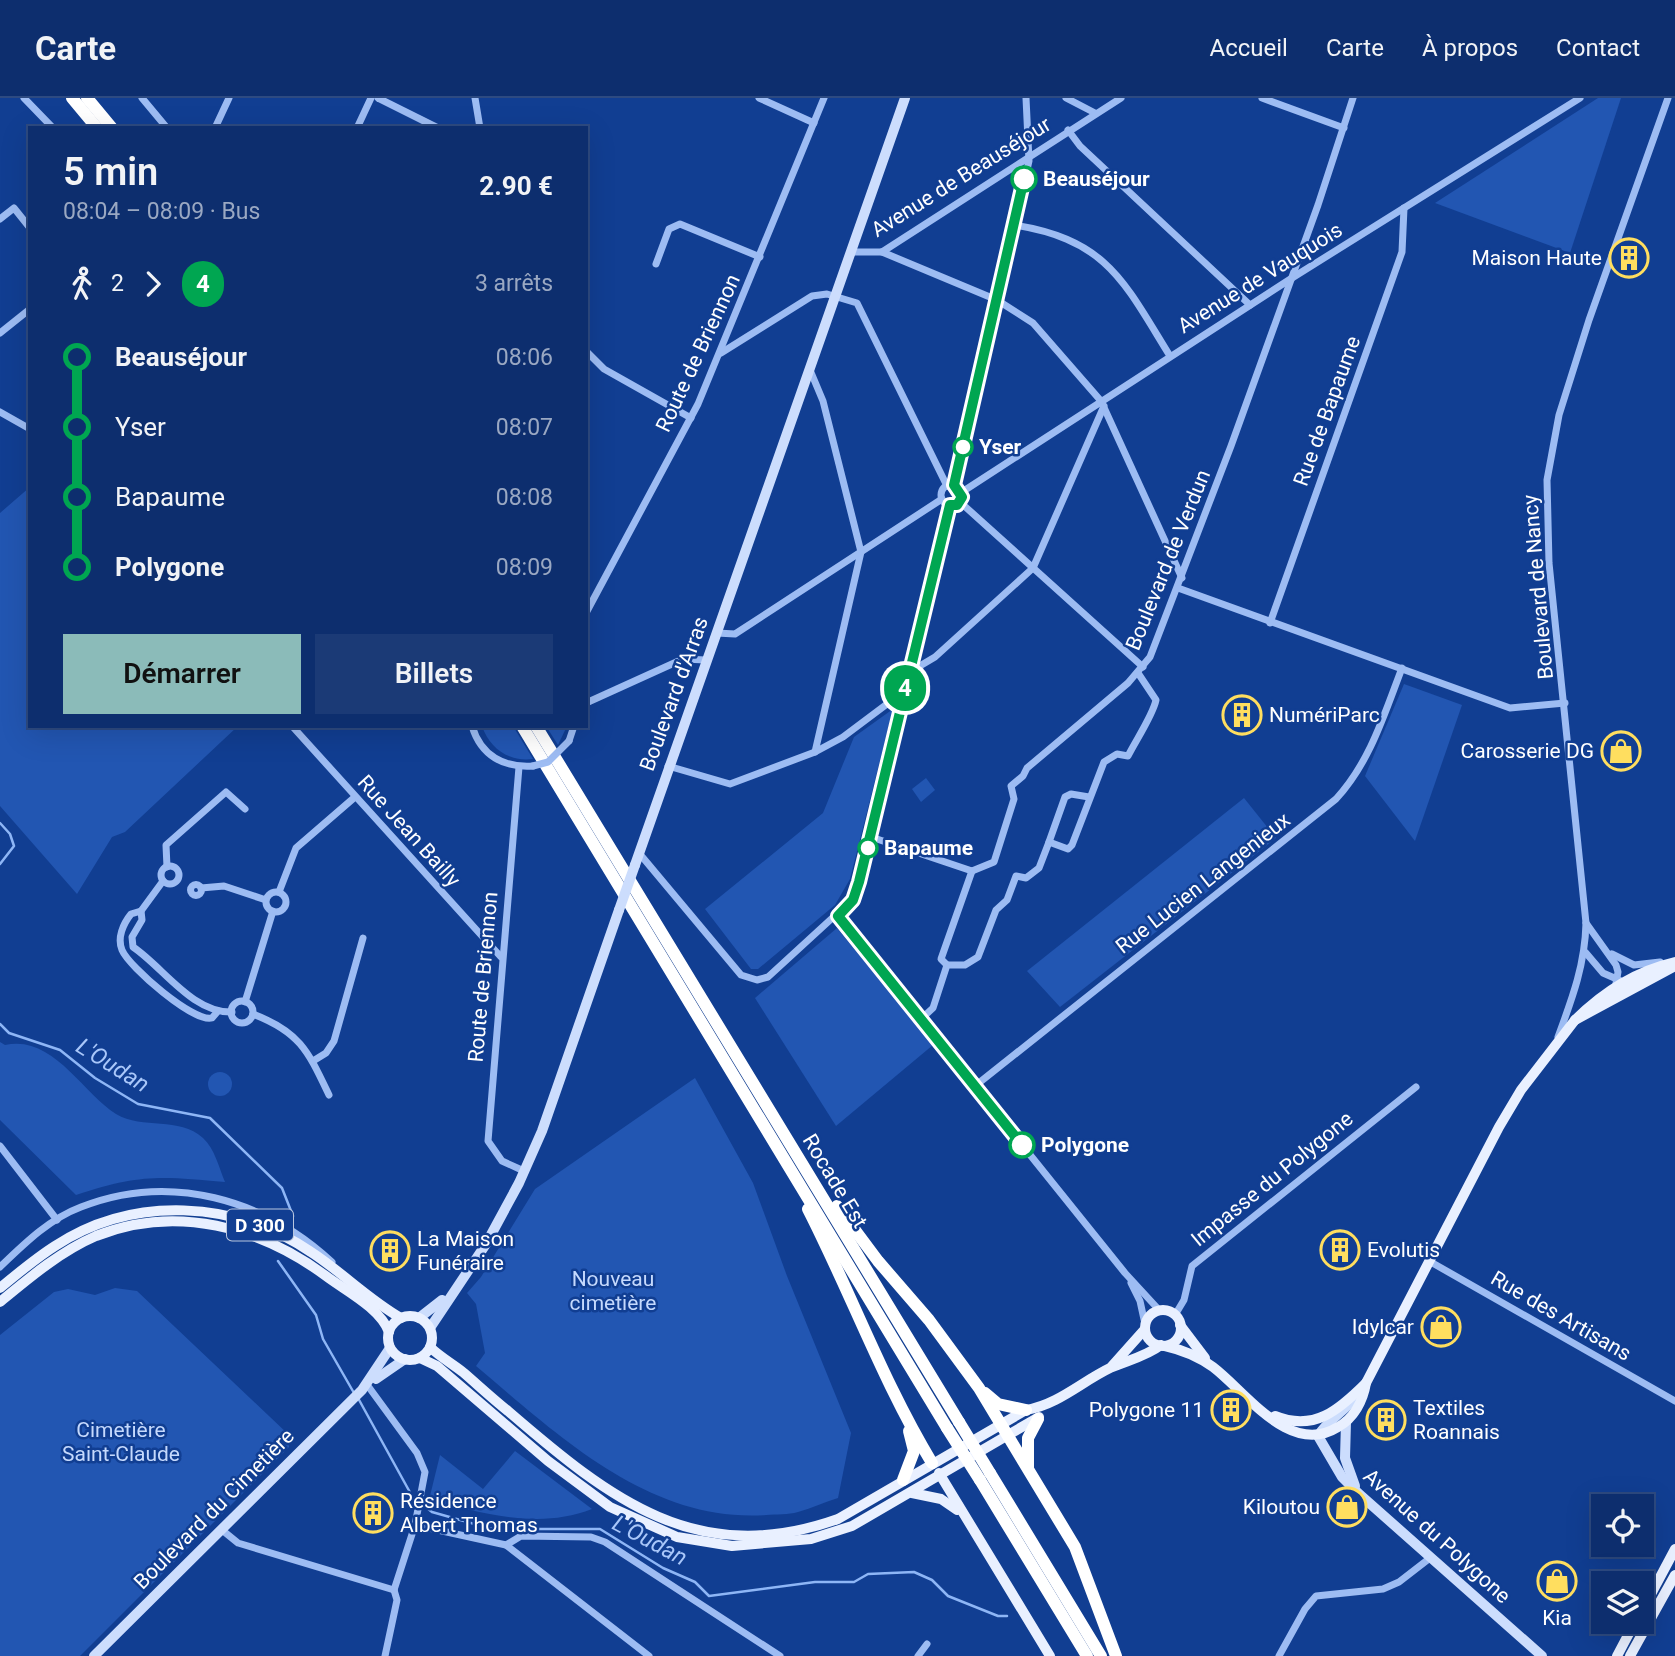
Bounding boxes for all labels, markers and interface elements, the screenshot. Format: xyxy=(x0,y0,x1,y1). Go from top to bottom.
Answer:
text: Carte xyxy=(35,29,116,68)
text: Accueil xyxy=(1209,34,1288,62)
text: Carte xyxy=(1326,34,1384,62)
text: À propos xyxy=(1422,34,1518,62)
text: Contact xyxy=(1556,34,1640,62)
street label: Avenue de Beauséjour xyxy=(867,112,1055,242)
text: 5 min xyxy=(63,150,158,194)
marker: Beauséjour xyxy=(1011,166,1037,192)
place label: Beauséjour xyxy=(1043,167,1150,191)
text: 2.90 € xyxy=(479,171,553,201)
text: 08:04 – 08:09 · Bus xyxy=(63,198,260,225)
street label: Avenue de Vauquois xyxy=(1173,218,1347,338)
building icon: Maison Haute xyxy=(1608,237,1650,279)
place label: Maison Haute xyxy=(1472,246,1602,270)
icon: walk xyxy=(63,265,101,303)
icon: forward xyxy=(134,265,172,303)
text: 2 xyxy=(111,270,124,297)
text: 4 xyxy=(196,270,210,298)
text: 3 arrêts xyxy=(475,270,553,297)
street label: Route de Briennon xyxy=(651,270,745,436)
street label: Rue de Bapaume xyxy=(1289,333,1365,489)
text: Beauséjour xyxy=(115,342,247,372)
text: 08:06 xyxy=(496,344,553,371)
text: Yser xyxy=(115,412,166,442)
text: 08:07 xyxy=(496,414,553,441)
place label: Yser xyxy=(979,435,1022,459)
marker: Yser xyxy=(953,437,973,457)
street label: Boulevard de Verdun xyxy=(1121,466,1215,654)
text: Bapaume xyxy=(115,482,225,512)
text: 08:08 xyxy=(496,484,553,511)
street label: Boulevard de Nancy xyxy=(1518,494,1558,680)
text: Polygone xyxy=(115,552,224,582)
text: 08:09 xyxy=(496,554,553,581)
street label: Boulevard d'Arras xyxy=(635,614,713,774)
button: Démarrer xyxy=(63,634,301,714)
button: Billets xyxy=(315,634,553,714)
line badge: 4 xyxy=(882,665,928,711)
text: 4 xyxy=(898,674,912,702)
building icon: NumériParc xyxy=(1221,694,1263,736)
place label: NumériParc xyxy=(1269,703,1380,727)
shop icon: Carosserie DG xyxy=(1600,730,1642,772)
place label: Carosserie DG xyxy=(1461,739,1594,763)
street label: Rue Jean Bailly xyxy=(353,770,465,892)
street label: Rue Lucien Langenieux xyxy=(1111,808,1295,958)
place label: Bapaume xyxy=(884,836,973,860)
marker: Bapaume xyxy=(858,838,878,858)
street label: Route de Briennon xyxy=(464,891,502,1063)
water label: L'Oudan xyxy=(71,1033,154,1098)
street label: Impasse du Polygone xyxy=(1187,1107,1357,1251)
street label: Rocade Est xyxy=(798,1130,872,1232)
marker: Polygone xyxy=(1009,1132,1035,1158)
place label: Polygone xyxy=(1041,1133,1129,1157)
road number: D 300 xyxy=(227,1210,293,1240)
place label: La Maison Funéraire xyxy=(417,1227,514,1275)
building icon: Evolutis xyxy=(1319,1229,1361,1271)
building icon: La Maison Funéraire xyxy=(369,1230,411,1272)
place label: Evolutis xyxy=(1367,1238,1440,1262)
street label: Rue des Artisans xyxy=(1487,1266,1635,1366)
park label: Nouveau cimetière xyxy=(570,1267,656,1315)
shop icon: Idylcar xyxy=(1420,1306,1462,1348)
place label: Idylcar xyxy=(1352,1315,1414,1339)
building icon: Polygone 11 xyxy=(1210,1389,1252,1431)
place label: Textiles Roannais xyxy=(1413,1396,1500,1444)
place label: Polygone 11 xyxy=(1089,1398,1204,1422)
building icon: Textiles Roannais xyxy=(1365,1399,1407,1441)
park label: Cimetière Saint-Claude xyxy=(62,1418,180,1466)
street label: Boulevard du Cimetière xyxy=(129,1424,299,1594)
street label: Avenue du Polygone xyxy=(1359,1464,1515,1608)
shop icon: Kiloutou xyxy=(1326,1486,1368,1528)
place label: Résidence Albert Thomas xyxy=(400,1489,538,1537)
building icon: Résidence Albert Thomas xyxy=(352,1492,394,1534)
map controls xyxy=(1591,1494,1654,1634)
button: locate xyxy=(1591,1494,1654,1557)
place label: Kiloutou xyxy=(1243,1495,1320,1519)
water label: L'Oudan xyxy=(608,1510,692,1571)
shop icon: Kia xyxy=(1536,1560,1578,1602)
button: layers xyxy=(1591,1571,1654,1634)
place label: Kia xyxy=(1542,1606,1572,1630)

